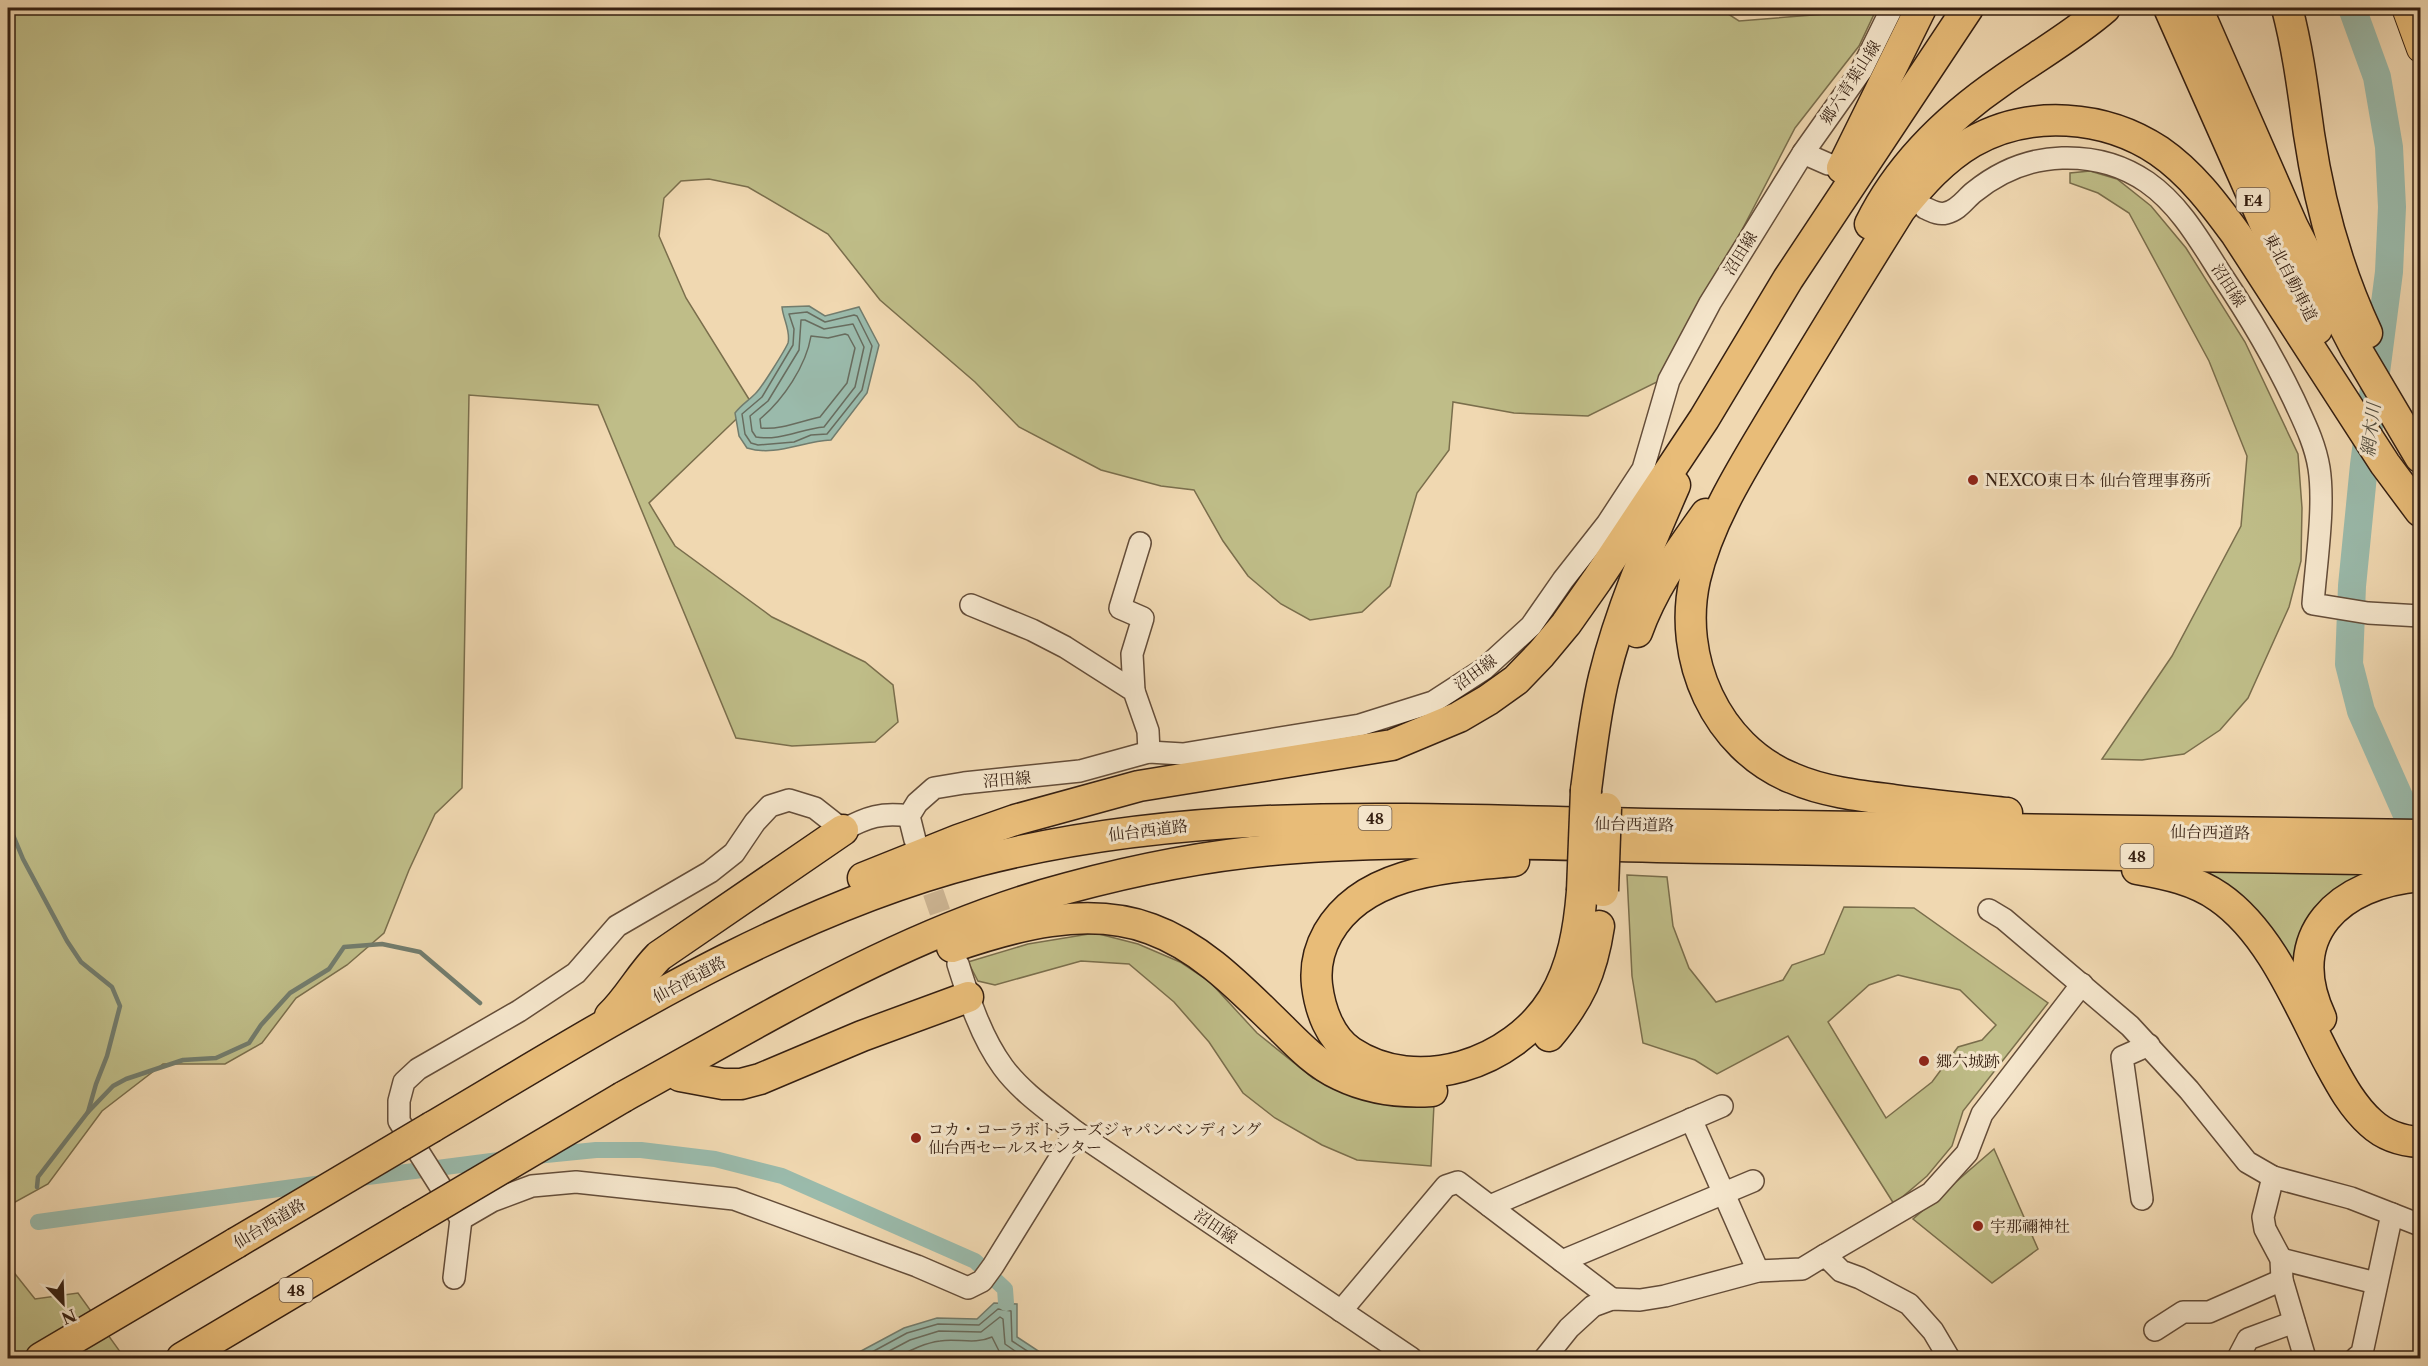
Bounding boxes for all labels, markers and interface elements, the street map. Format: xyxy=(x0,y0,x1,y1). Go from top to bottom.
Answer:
street label: 郷六青葉山線 xyxy=(1815,36,1885,128)
road number: E4 xyxy=(2236,188,2270,212)
street label: 沼田線 xyxy=(1719,227,1761,279)
street label: 東北自動車道 xyxy=(2260,230,2322,324)
street label: 沼田線 xyxy=(2208,259,2250,311)
water label: 網木川 xyxy=(2357,400,2385,458)
place label: NEXCO東日本 仙台管理事務所 xyxy=(1985,470,2211,490)
marker: NEXCO東日本 仙台管理事務所 xyxy=(1966,473,1980,487)
street label: 沼田線 xyxy=(1450,650,1500,694)
street label: 沼田線 xyxy=(982,767,1032,791)
road number: 48 xyxy=(1358,806,1392,830)
street label: 仙台西道路 xyxy=(1594,813,1674,835)
street label: 仙台西道路 xyxy=(1107,815,1189,845)
street label: 仙台西道路 xyxy=(2170,821,2250,843)
road number: 48 xyxy=(2120,844,2154,868)
street label: 仙台西道路 xyxy=(649,951,729,1007)
place label: 郷六城跡 xyxy=(1936,1051,2000,1071)
marker: 郷六城跡 xyxy=(1917,1054,1931,1068)
place label: コカ・コーラボトラーズジャパンベンディング 仙台西セールスセンター xyxy=(928,1119,1261,1157)
marker: コカ・コーラボトラーズジャパンベンディング 仙台西セールスセンター xyxy=(909,1131,923,1145)
street label: 仙台西道路 xyxy=(230,1194,308,1252)
street label: 沼田線 xyxy=(1191,1204,1241,1248)
place label: 宇那禰神社 xyxy=(1990,1216,2070,1236)
marker: 宇那禰神社 xyxy=(1971,1219,1985,1233)
north arrow xyxy=(33,1273,93,1333)
road number: 48 xyxy=(280,1278,312,1302)
text: N xyxy=(58,1305,79,1329)

